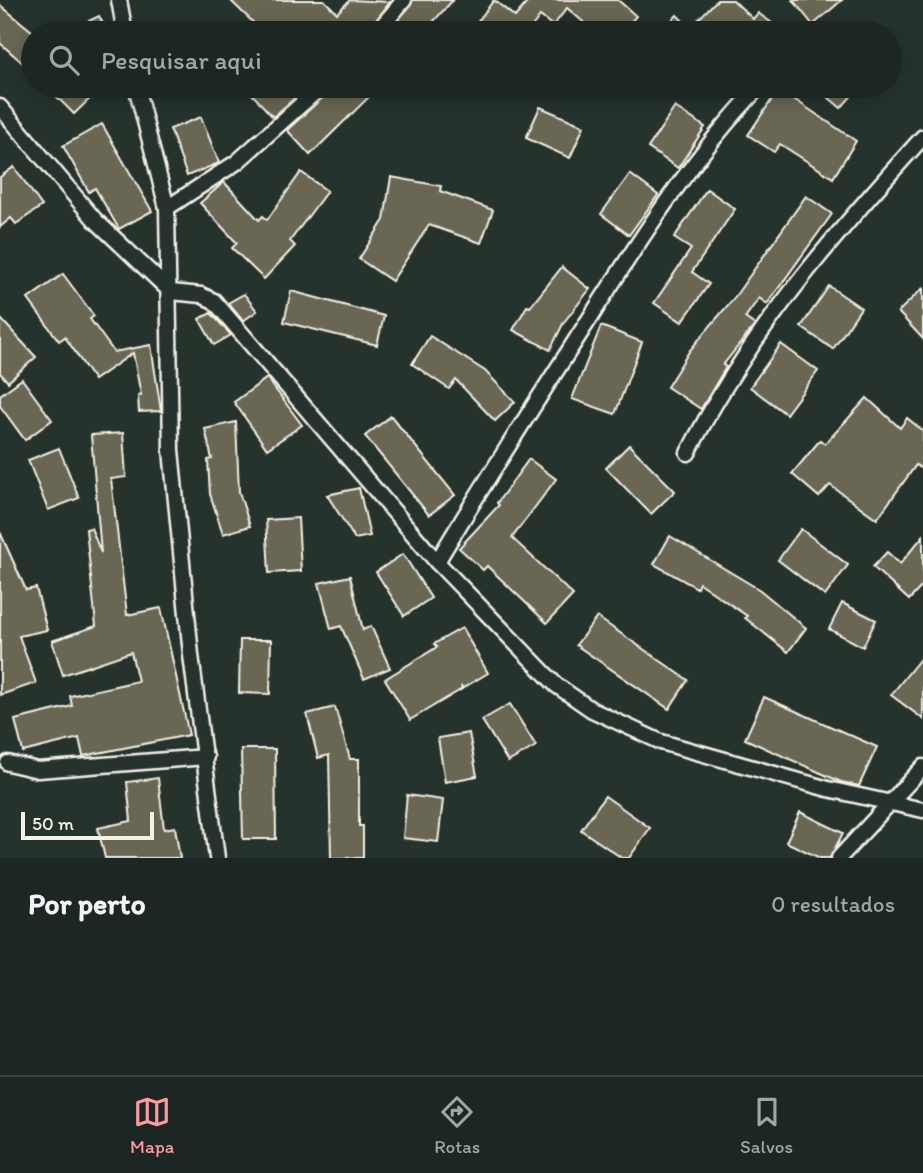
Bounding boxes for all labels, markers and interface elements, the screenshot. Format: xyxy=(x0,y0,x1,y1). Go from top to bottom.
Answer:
search box xyxy=(21,21,902,98)
icon: search xyxy=(45,41,83,79)
text: Pesquisar aqui xyxy=(101,44,262,76)
scale bar xyxy=(21,809,154,841)
text: 50 m xyxy=(32,812,74,835)
text: Por perto xyxy=(28,885,146,922)
text: 0 resultados xyxy=(771,890,895,918)
tab: Mapa xyxy=(130,1093,174,1158)
tab: Rotas xyxy=(434,1093,480,1158)
tab: Salvos xyxy=(740,1093,793,1158)

